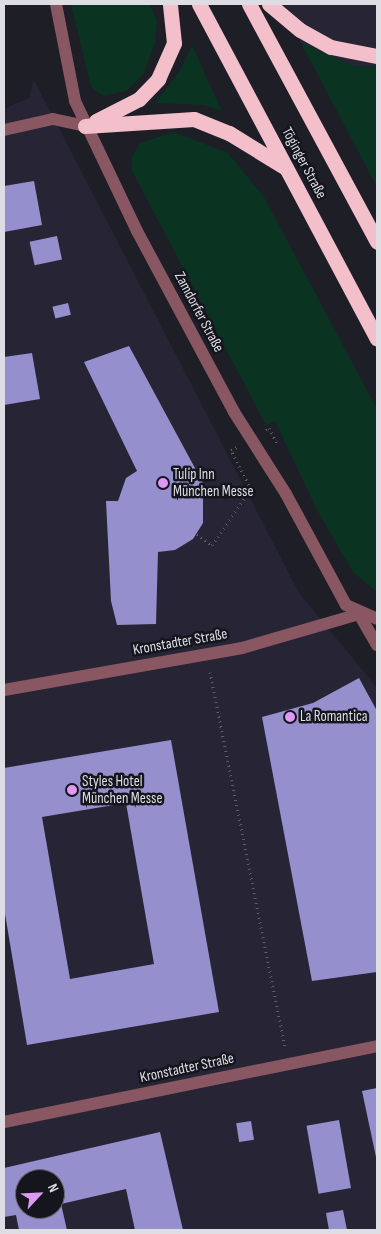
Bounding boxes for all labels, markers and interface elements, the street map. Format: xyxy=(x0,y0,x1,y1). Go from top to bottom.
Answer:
street label: Töginger Straße xyxy=(278,124,330,202)
street label: Zamdorfer Straße xyxy=(170,269,228,355)
place label: Tulip Inn München Messe xyxy=(173,465,253,500)
marker: Tulip Inn München Messe xyxy=(157,477,169,489)
street label: Kronstadter Straße xyxy=(131,625,229,659)
place label: La Romantica xyxy=(300,708,368,726)
marker: La Romantica xyxy=(284,711,296,723)
place label: Styles Hotel München Messe xyxy=(82,772,162,807)
marker: Styles Hotel München Messe xyxy=(66,784,78,796)
street label: Kronstadter Straße xyxy=(138,1049,236,1087)
north arrow xyxy=(15,1169,65,1219)
text: N xyxy=(44,1181,62,1195)

